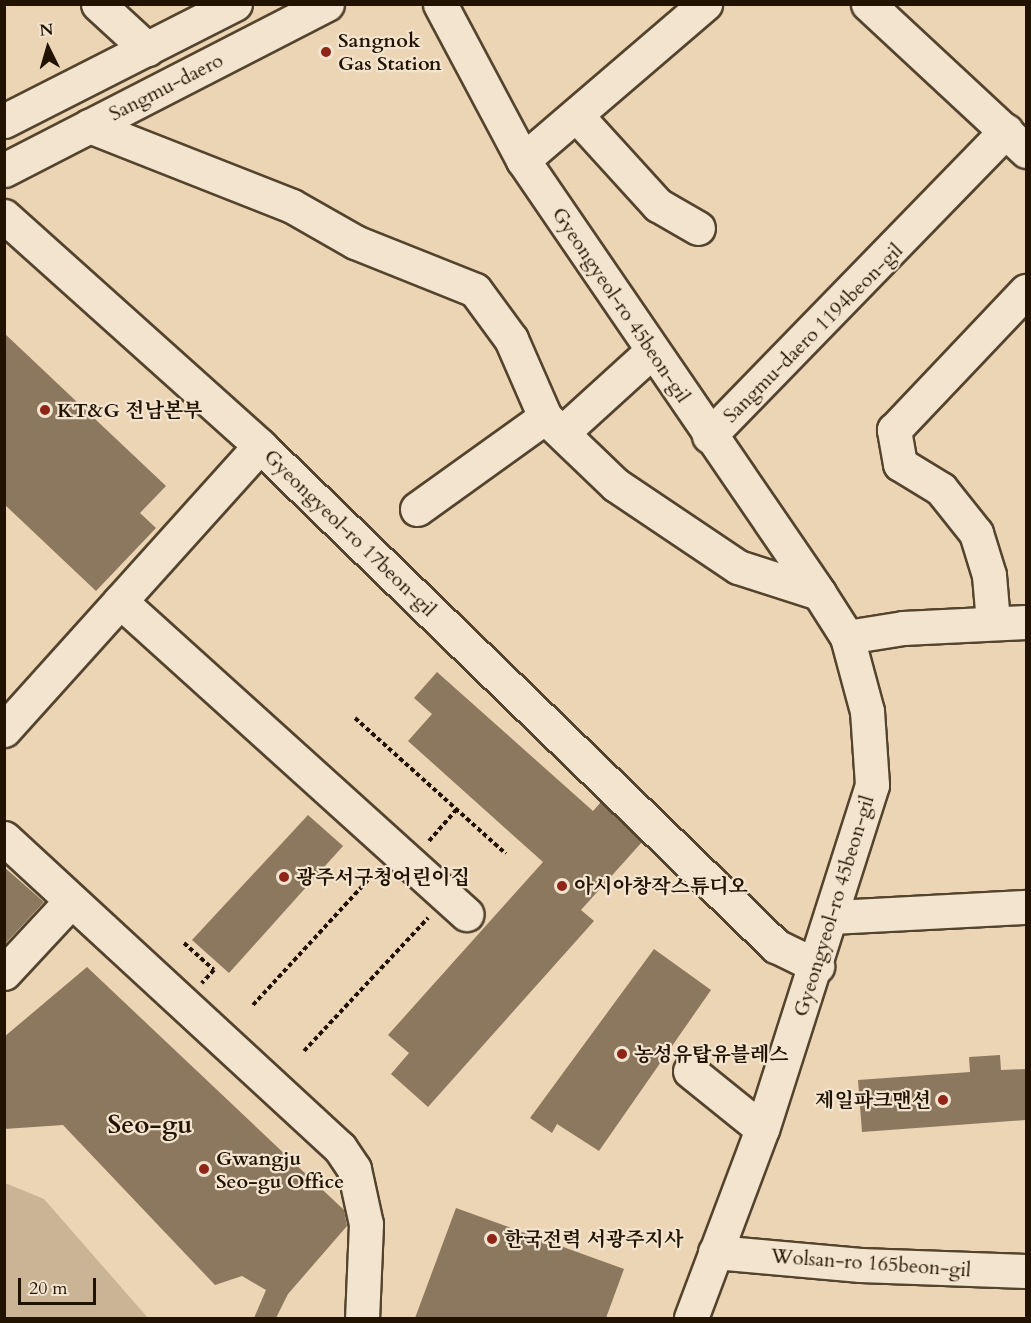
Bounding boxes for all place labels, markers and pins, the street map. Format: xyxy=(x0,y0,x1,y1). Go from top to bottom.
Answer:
place label: Sangnok Gas Station xyxy=(338,28,442,75)
marker: Sangnok Gas Station xyxy=(319,45,333,59)
place label: KT&G 전남본부 xyxy=(57,398,202,422)
marker: KT&G 전남본부 xyxy=(38,403,52,417)
place label: 광주서구청어린이집 xyxy=(296,865,470,889)
marker: 광주서구청어린이집 xyxy=(277,870,291,884)
place label: 아시아창작스튜디오 xyxy=(574,874,748,898)
marker: 아시아창작스튜디오 xyxy=(555,879,569,893)
place label: 농성유탑유블레스 xyxy=(634,1042,789,1066)
marker: 농성유탑유블레스 xyxy=(615,1047,629,1061)
place label: 제일파크맨션 xyxy=(815,1088,931,1112)
marker: 제일파크맨션 xyxy=(936,1093,950,1107)
place label: Gwangju Seo-gu Office xyxy=(216,1146,344,1193)
marker: Gwangju Seo-gu Office xyxy=(197,1162,211,1176)
place label: 한국전력 서광주지사 xyxy=(504,1227,683,1251)
marker: 한국전력 서광주지사 xyxy=(485,1232,499,1246)

